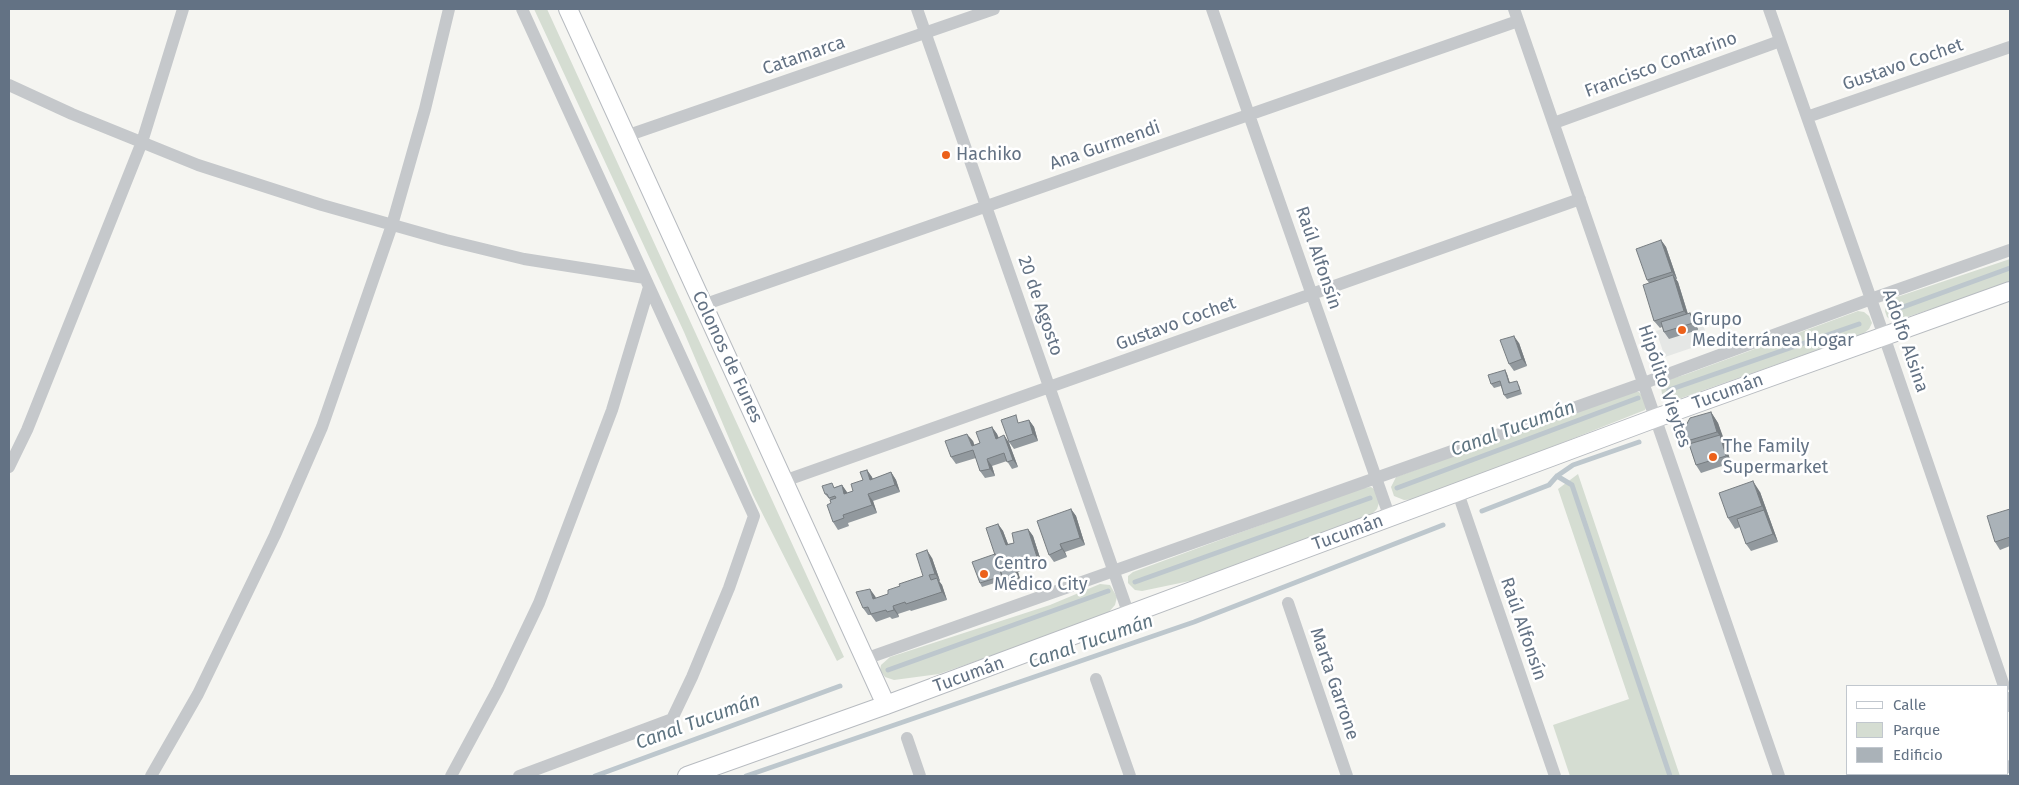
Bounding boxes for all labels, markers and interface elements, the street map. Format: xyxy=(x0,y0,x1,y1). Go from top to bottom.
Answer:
street label: Francisco Contarino xyxy=(1582,27,1740,103)
street label: Catamarca xyxy=(760,32,848,80)
street label: Gustavo Cochet xyxy=(1840,34,1966,96)
street label: Ana Gurmendi xyxy=(1047,117,1163,175)
place label: Hachiko xyxy=(956,144,1022,166)
marker: Hachiko xyxy=(940,149,952,161)
street label: Raúl Alfonsín xyxy=(1290,204,1346,312)
street label: 20 de Agosto xyxy=(1013,253,1067,359)
street label: Adolfo Alsina xyxy=(1877,287,1933,395)
street label: Colonos de Funes xyxy=(687,288,767,426)
street label: Gustavo Cochet xyxy=(1113,292,1239,356)
place label: Grupo Mediterránea Hogar xyxy=(1692,309,1854,352)
street label: Hipólito Vieytes xyxy=(1633,322,1695,450)
marker: Grupo Mediterránea Hogar xyxy=(1676,324,1688,336)
street label: Tucumán xyxy=(1690,369,1766,415)
water label: Canal Tucumán xyxy=(1448,396,1578,462)
place label: The Family Supermarket xyxy=(1723,436,1828,478)
marker: The Family Supermarket xyxy=(1707,451,1719,463)
street label: Tucumán xyxy=(1310,510,1386,556)
place label: Centro Médico City xyxy=(994,553,1088,596)
marker: Centro Médico City xyxy=(978,568,990,580)
street label: Raúl Alfonsín xyxy=(1495,575,1551,683)
water label: Canal Tucumán xyxy=(1025,610,1157,674)
street label: Marta Garrone xyxy=(1305,625,1363,743)
street label: Tucumán xyxy=(931,652,1007,698)
legend xyxy=(1846,685,2009,775)
water label: Canal Tucumán xyxy=(633,689,763,755)
text: Calle xyxy=(1893,696,1926,714)
text: Parque xyxy=(1893,721,1940,739)
text: Edificio xyxy=(1893,746,1943,764)

